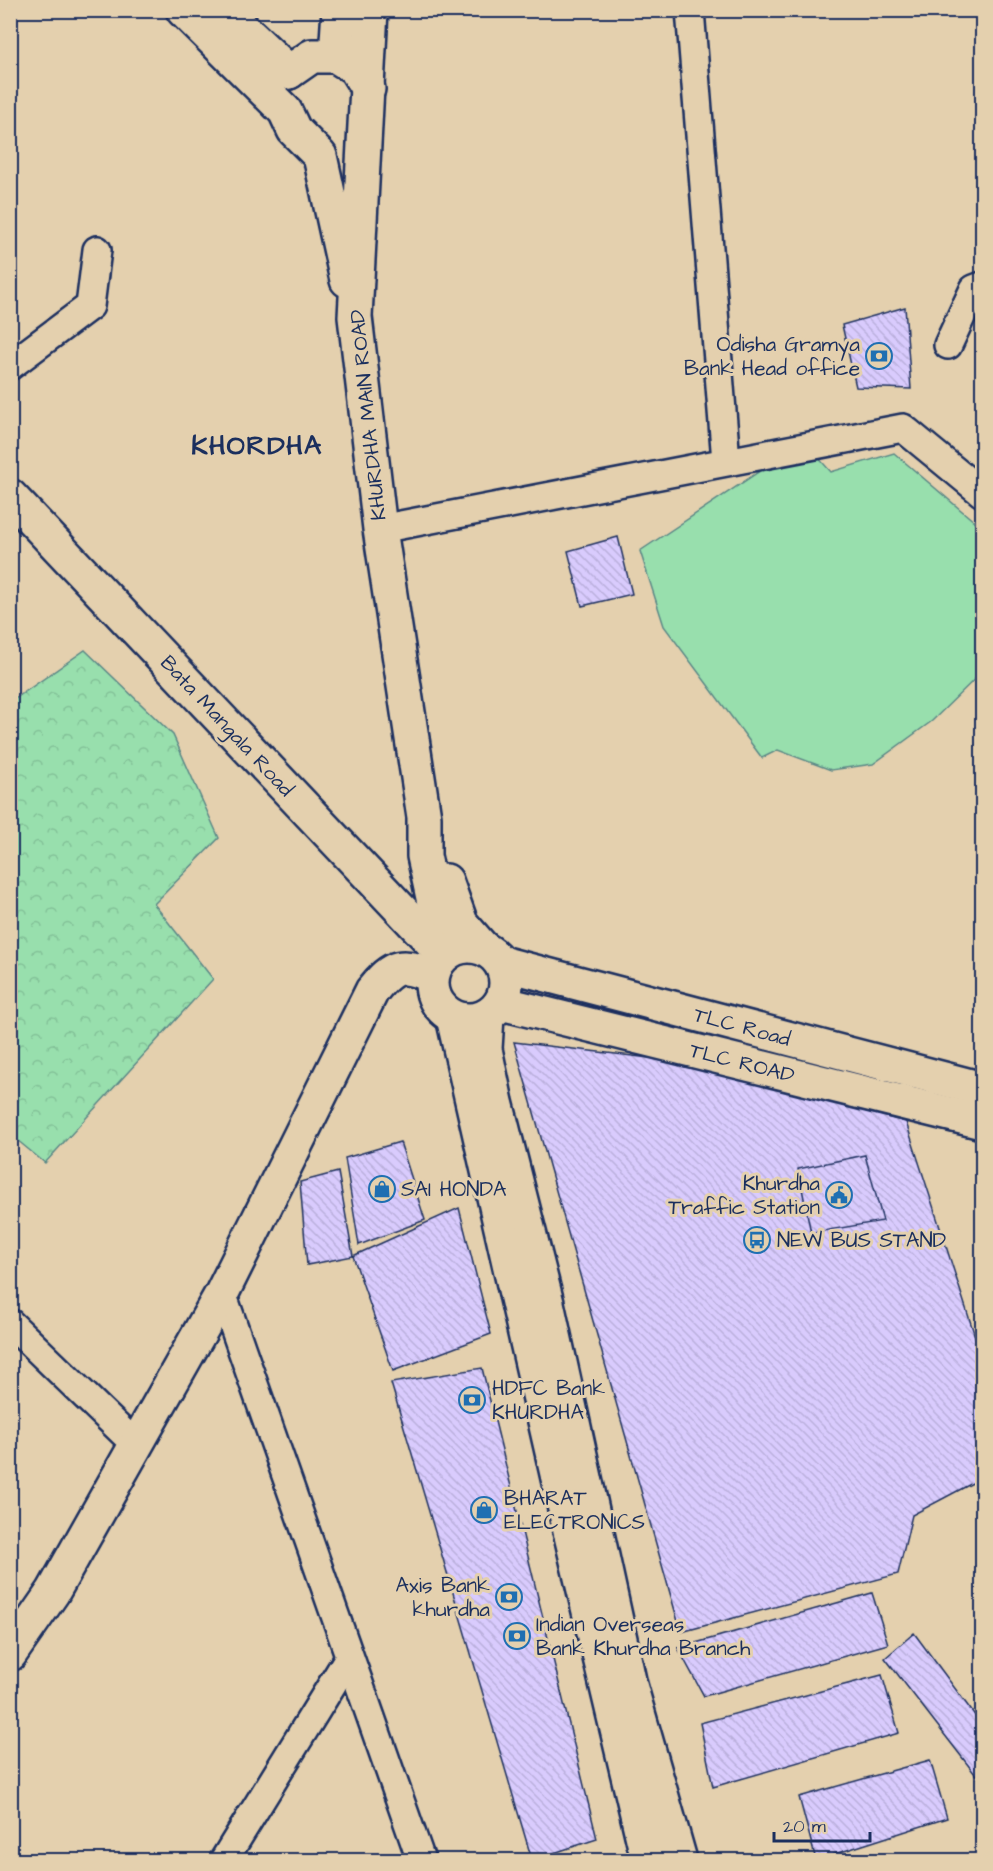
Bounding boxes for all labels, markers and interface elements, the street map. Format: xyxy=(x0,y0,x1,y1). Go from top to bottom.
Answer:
street label: KHURDHA MAIN ROAD xyxy=(342,308,394,522)
place label: Odisha Gramya Bank Head office xyxy=(684,330,860,383)
bank icon: Odisha Gramya Bank Head office xyxy=(864,341,894,371)
district label: KHORDHA xyxy=(191,427,323,465)
street label: Bata Mangala Road xyxy=(152,649,300,805)
street label: TLC Road xyxy=(690,1000,794,1054)
street label: TLC ROAD xyxy=(687,1036,798,1090)
place label: Khurdha Traffic Station xyxy=(668,1169,820,1222)
shop icon: SAI HONDA xyxy=(367,1174,397,1204)
place label: SAI HONDA xyxy=(401,1175,507,1204)
public building icon: Khurdha Traffic Station xyxy=(824,1180,854,1210)
bus stop icon: NEW BUS STAND xyxy=(742,1225,772,1255)
place label: NEW BUS STAND xyxy=(777,1226,947,1255)
place label: HDFC Bank KHURDHA xyxy=(492,1374,605,1427)
bank icon: HDFC Bank KHURDHA xyxy=(457,1385,487,1415)
place label: BHARAT ELECTRONICS xyxy=(504,1484,645,1537)
shop icon: BHARAT ELECTRONICS xyxy=(469,1495,499,1525)
place label: Axis Bank khurdha xyxy=(396,1571,490,1624)
bank icon: Axis Bank khurdha xyxy=(494,1582,524,1612)
place label: Indian Overseas Bank Khurdha Branch xyxy=(536,1610,751,1663)
bank icon: Indian Overseas Bank Khurdha Branch xyxy=(502,1621,532,1651)
scale bar xyxy=(774,1805,870,1843)
text: 20 m xyxy=(783,1814,826,1839)

